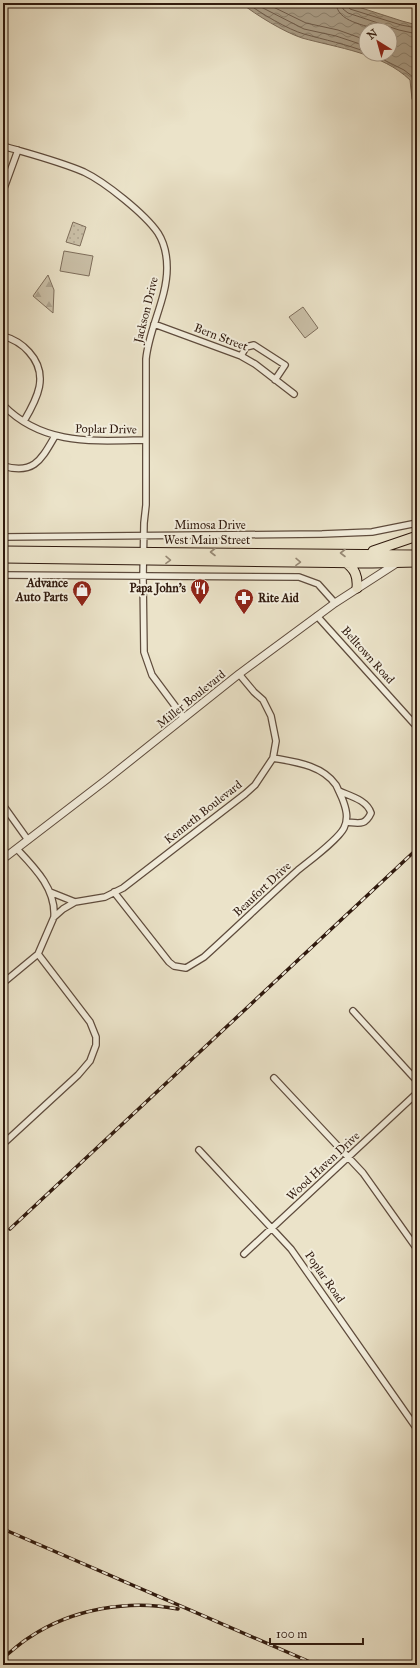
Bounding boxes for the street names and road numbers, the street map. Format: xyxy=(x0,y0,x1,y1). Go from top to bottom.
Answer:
street label: Jackson Drive xyxy=(131,276,162,347)
street label: Bern Street xyxy=(192,320,250,354)
street label: Poplar Drive xyxy=(75,421,137,437)
street label: Mimosa Drive xyxy=(174,518,246,532)
street label: West Main Street xyxy=(164,533,251,547)
street label: Belltown Road xyxy=(339,623,397,687)
street label: Miller Boulevard xyxy=(154,667,228,731)
street label: Kenneth Boulevard xyxy=(161,777,245,847)
street label: Beaufort Drive xyxy=(230,859,294,919)
street label: Wood Haven Drive xyxy=(284,1129,362,1203)
street label: Poplar Road xyxy=(302,1249,348,1305)

